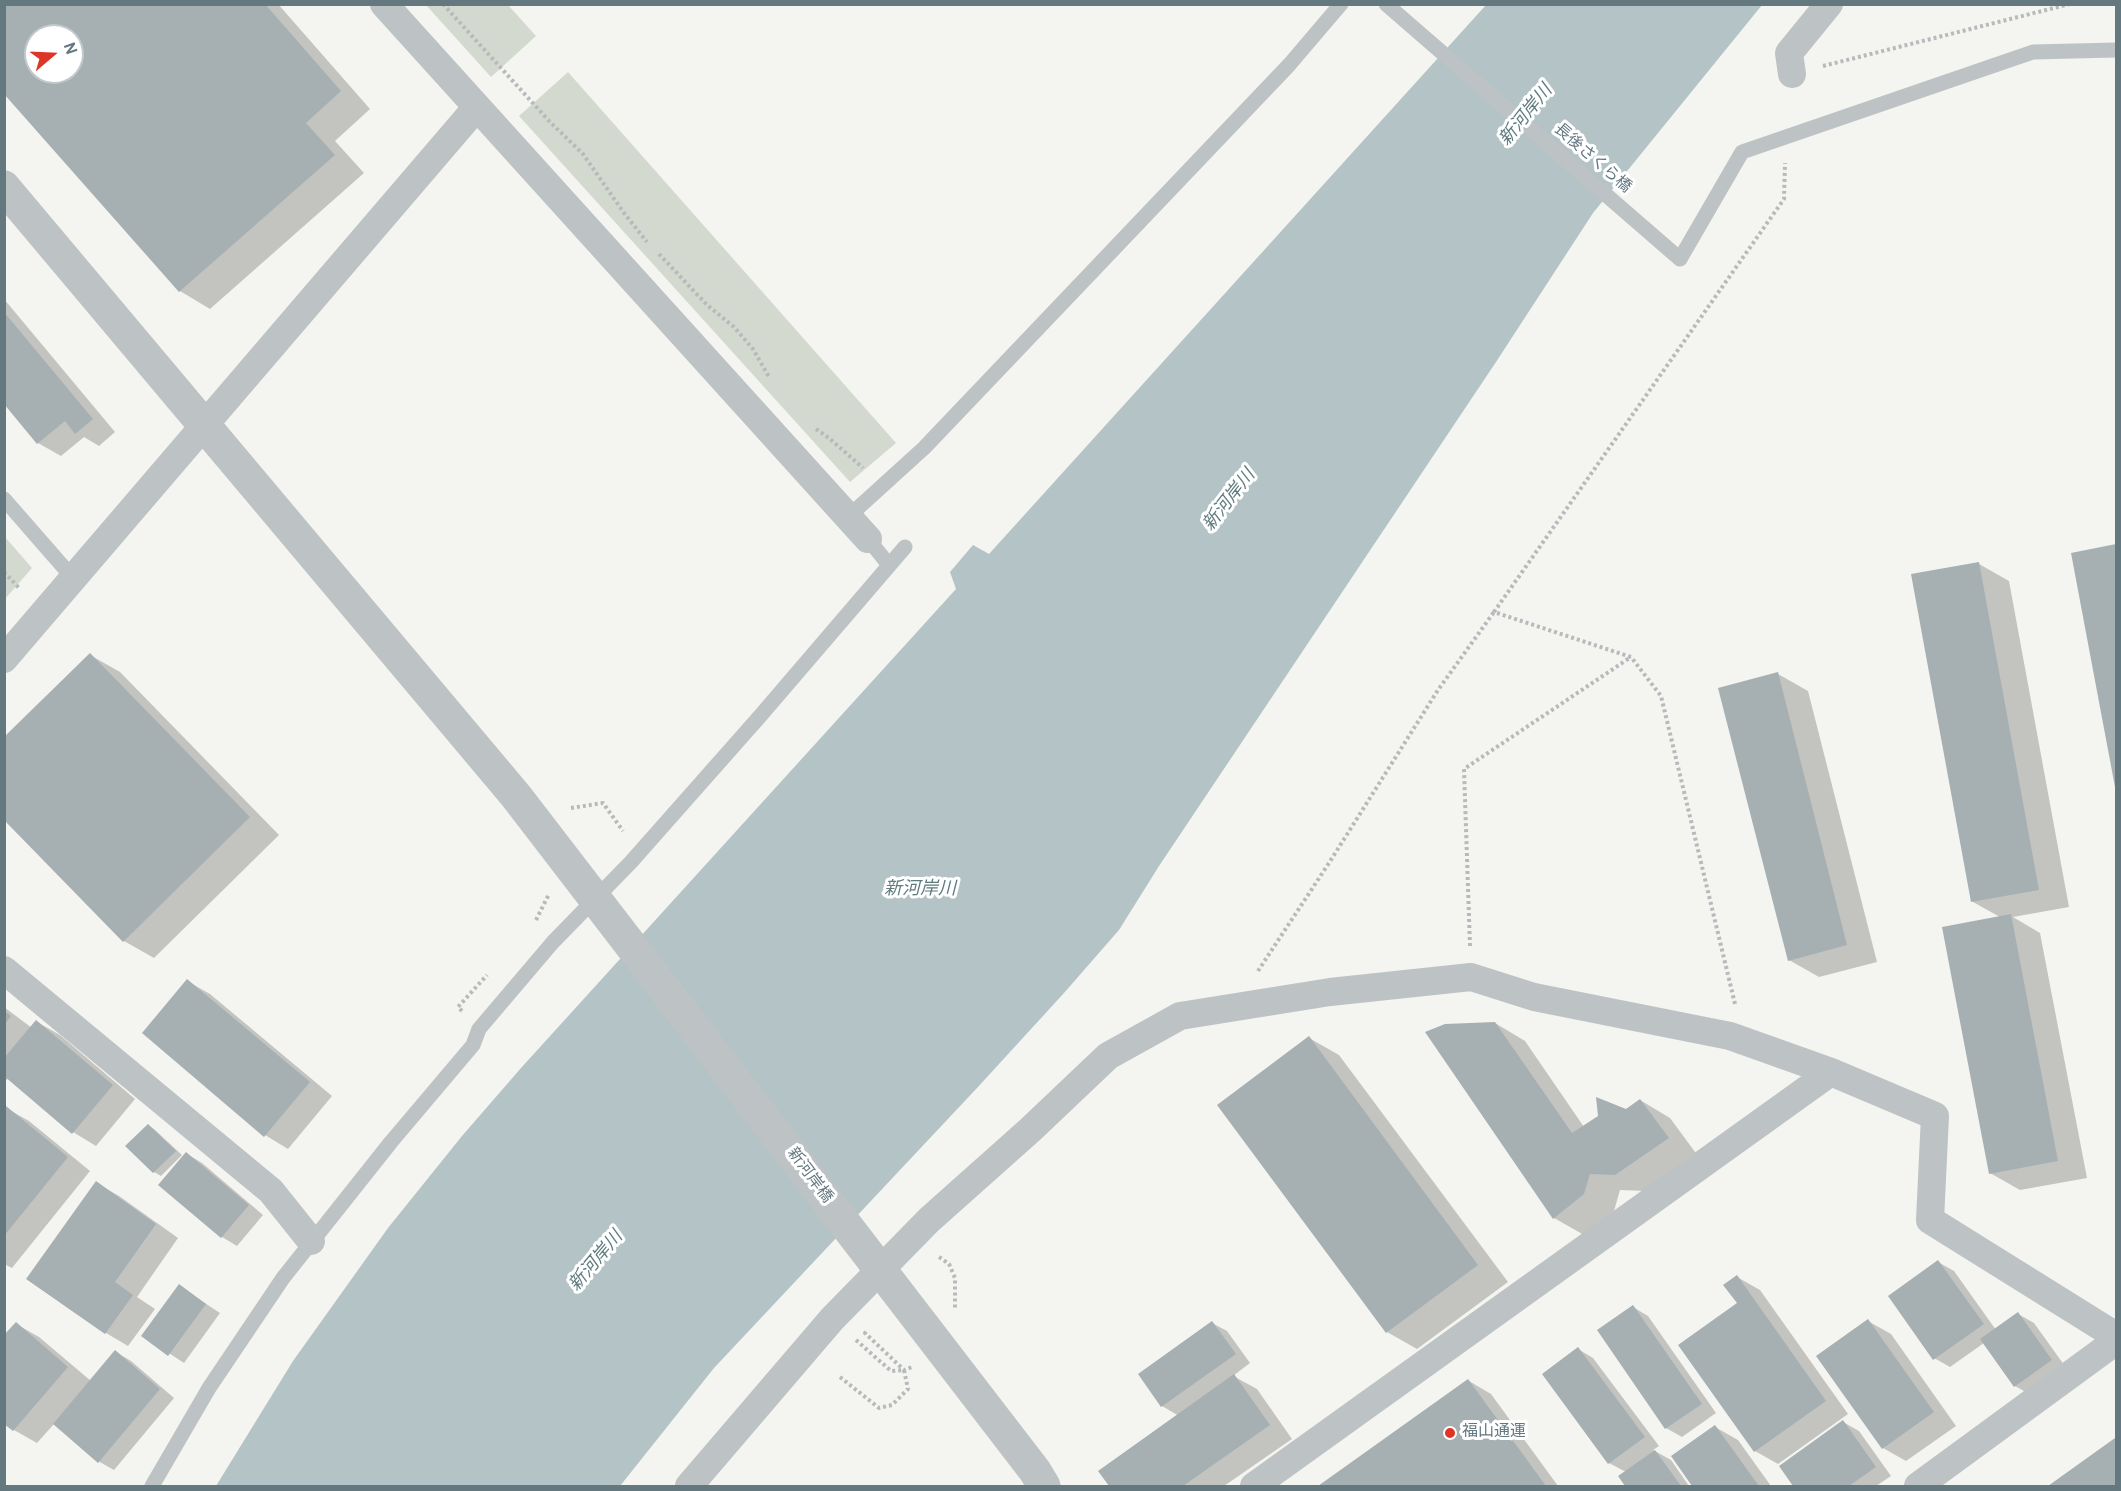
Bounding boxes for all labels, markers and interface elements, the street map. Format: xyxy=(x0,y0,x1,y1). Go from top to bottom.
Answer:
north arrow xyxy=(24,24,84,84)
text: N xyxy=(58,40,80,57)
water label: 新河岸川 xyxy=(1496,81,1558,151)
street label: 長後さくら橋 xyxy=(1549,120,1635,198)
water label: 新河岸川 xyxy=(1199,466,1261,536)
water label: 新河岸川 xyxy=(884,879,956,901)
street label: 新河岸橋 xyxy=(782,1145,836,1207)
water label: 新河岸川 xyxy=(566,1227,628,1297)
place label: 福山通運 xyxy=(1462,1423,1526,1443)
marker: 福山通運 xyxy=(1443,1426,1457,1440)

